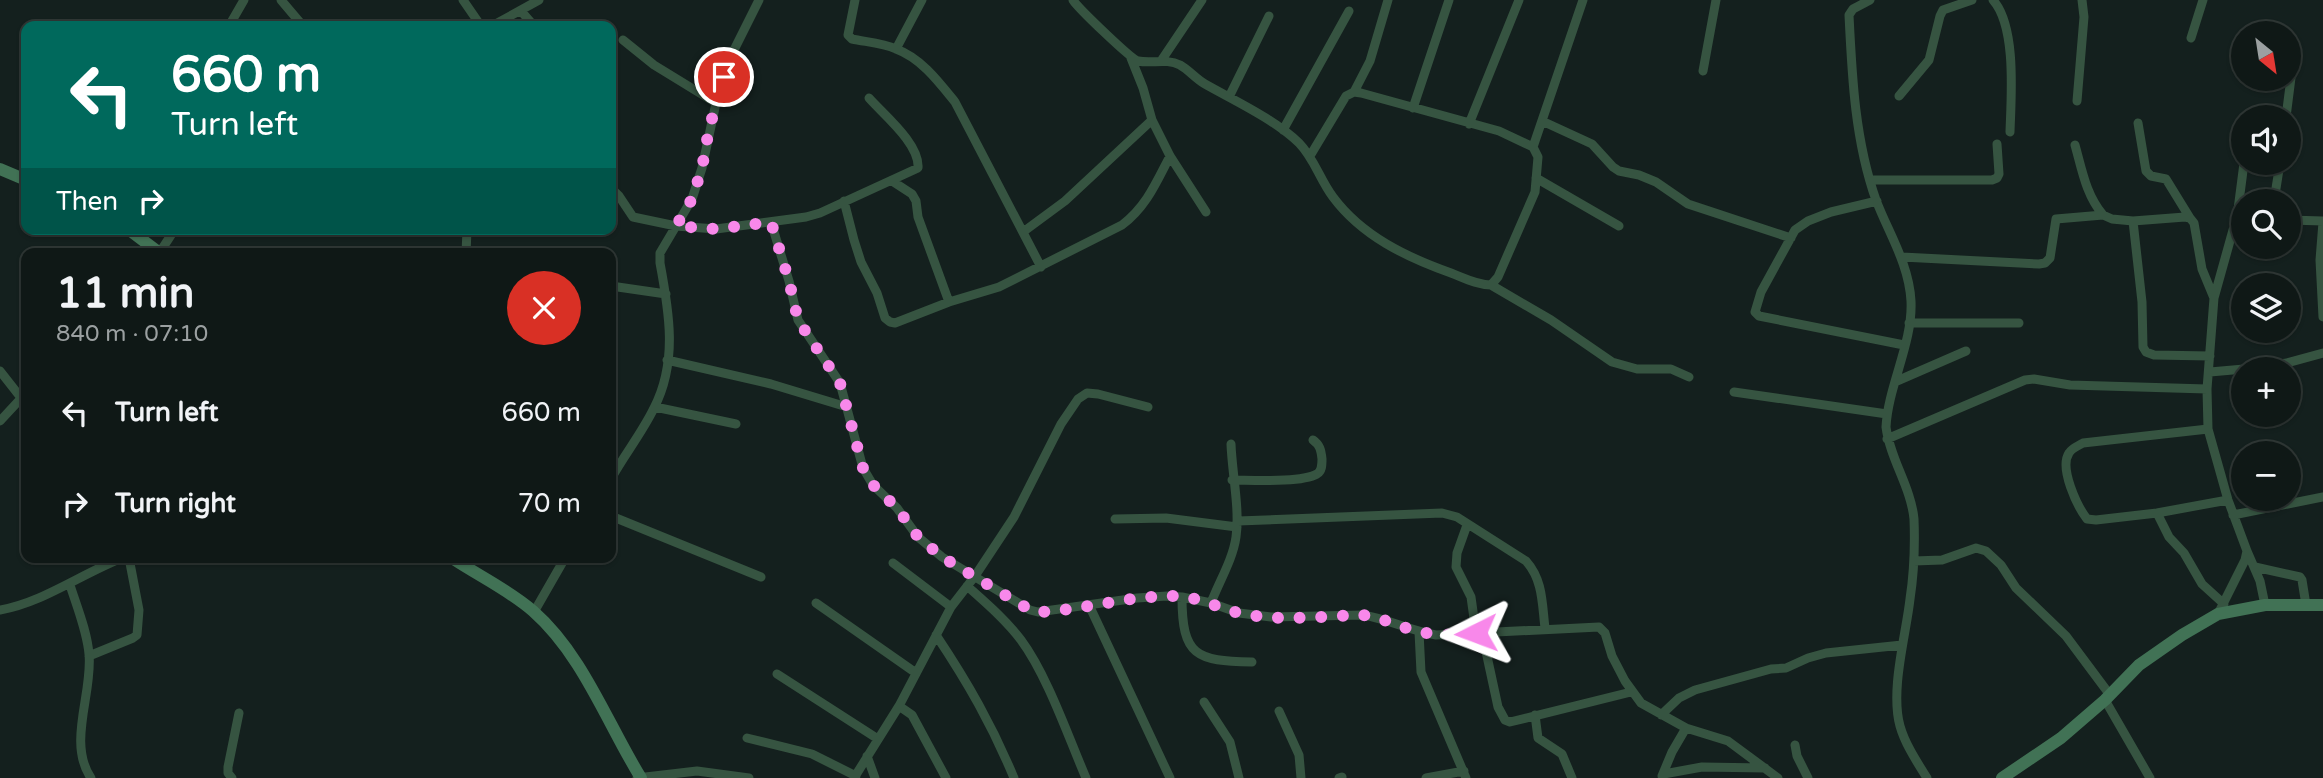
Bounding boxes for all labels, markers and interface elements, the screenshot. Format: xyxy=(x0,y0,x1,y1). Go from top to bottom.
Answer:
north arrow xyxy=(2231,21,2301,91)
map controls xyxy=(2231,21,2301,511)
text: 660 m xyxy=(171,46,321,105)
pin xyxy=(694,47,754,107)
icon: left xyxy=(56,49,147,140)
icon: arrive xyxy=(705,58,743,96)
button: sound xyxy=(2231,105,2301,175)
text: Turn left xyxy=(171,106,298,144)
icon: right xyxy=(132,182,170,220)
text: Then xyxy=(56,186,118,217)
button: search xyxy=(2231,189,2301,259)
text: 11 min xyxy=(56,268,194,319)
button: close xyxy=(507,271,581,345)
button: layers xyxy=(2231,273,2301,343)
text: 840 m · 07:10 xyxy=(56,320,208,348)
button: + xyxy=(2231,357,2301,427)
icon: left xyxy=(56,394,94,432)
text: Turn left xyxy=(115,397,218,428)
text: 660 m xyxy=(501,397,581,428)
button: − xyxy=(2231,441,2301,511)
icon: right xyxy=(56,485,94,523)
text: Turn right xyxy=(115,488,236,519)
text: 70 m xyxy=(518,488,581,519)
position arrow xyxy=(1439,596,1513,670)

